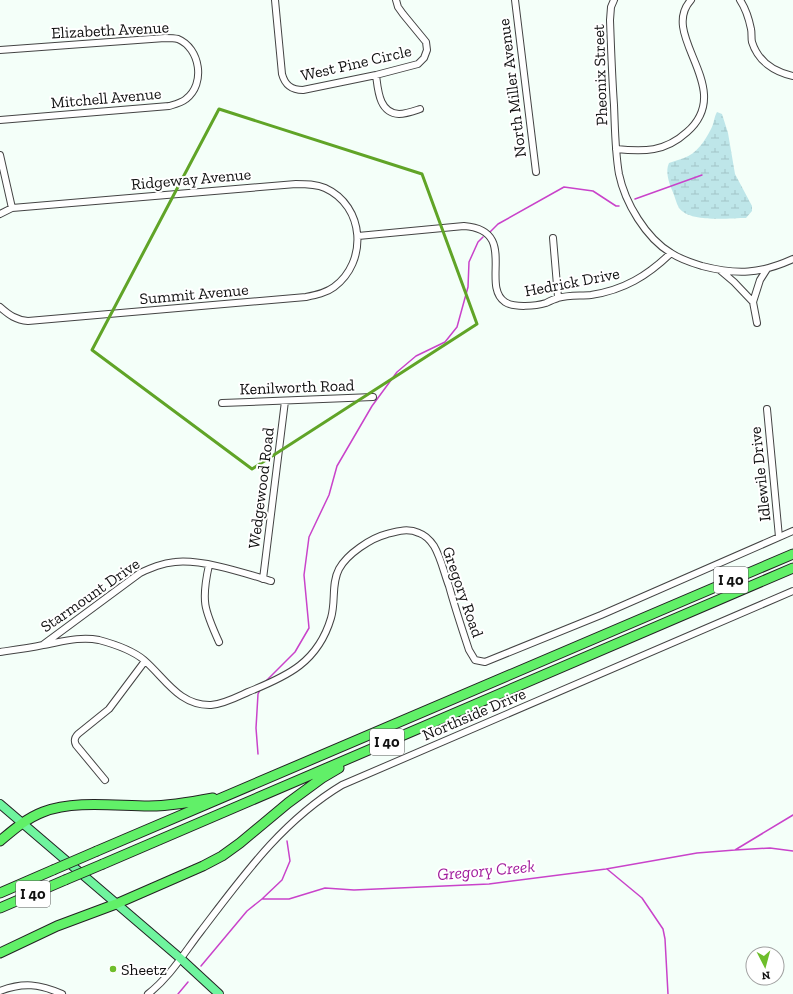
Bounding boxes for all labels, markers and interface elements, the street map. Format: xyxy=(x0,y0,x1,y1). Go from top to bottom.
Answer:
street label: Elizabeth Avenue xyxy=(51,17,169,43)
street label: North Miller Avenue xyxy=(494,18,530,158)
street label: Pheonix Street xyxy=(589,24,611,126)
street label: West Pine Circle xyxy=(299,41,413,85)
street label: Mitchell Avenue xyxy=(50,84,162,112)
street label: Ridgeway Avenue xyxy=(130,164,252,194)
street label: Hedrick Drive xyxy=(523,263,621,301)
street label: Summit Avenue xyxy=(139,280,249,308)
street label: Kenilworth Road xyxy=(239,375,355,399)
street label: Wedgewood Road xyxy=(244,426,278,550)
street label: Idlewile Drive xyxy=(746,426,774,522)
street label: Gregory Road xyxy=(439,544,487,640)
street label: Starmount Drive xyxy=(37,554,143,636)
road number: I 40 xyxy=(714,567,748,593)
street label: Northside Drive xyxy=(419,684,529,744)
road number: I 40 xyxy=(370,729,404,755)
water label: Gregory Creek xyxy=(436,856,536,884)
road number: I 40 xyxy=(16,881,50,907)
north arrow xyxy=(745,946,785,986)
place label: Sheetz xyxy=(121,960,167,979)
marker: Sheetz xyxy=(108,964,118,974)
text: N xyxy=(761,969,771,982)

